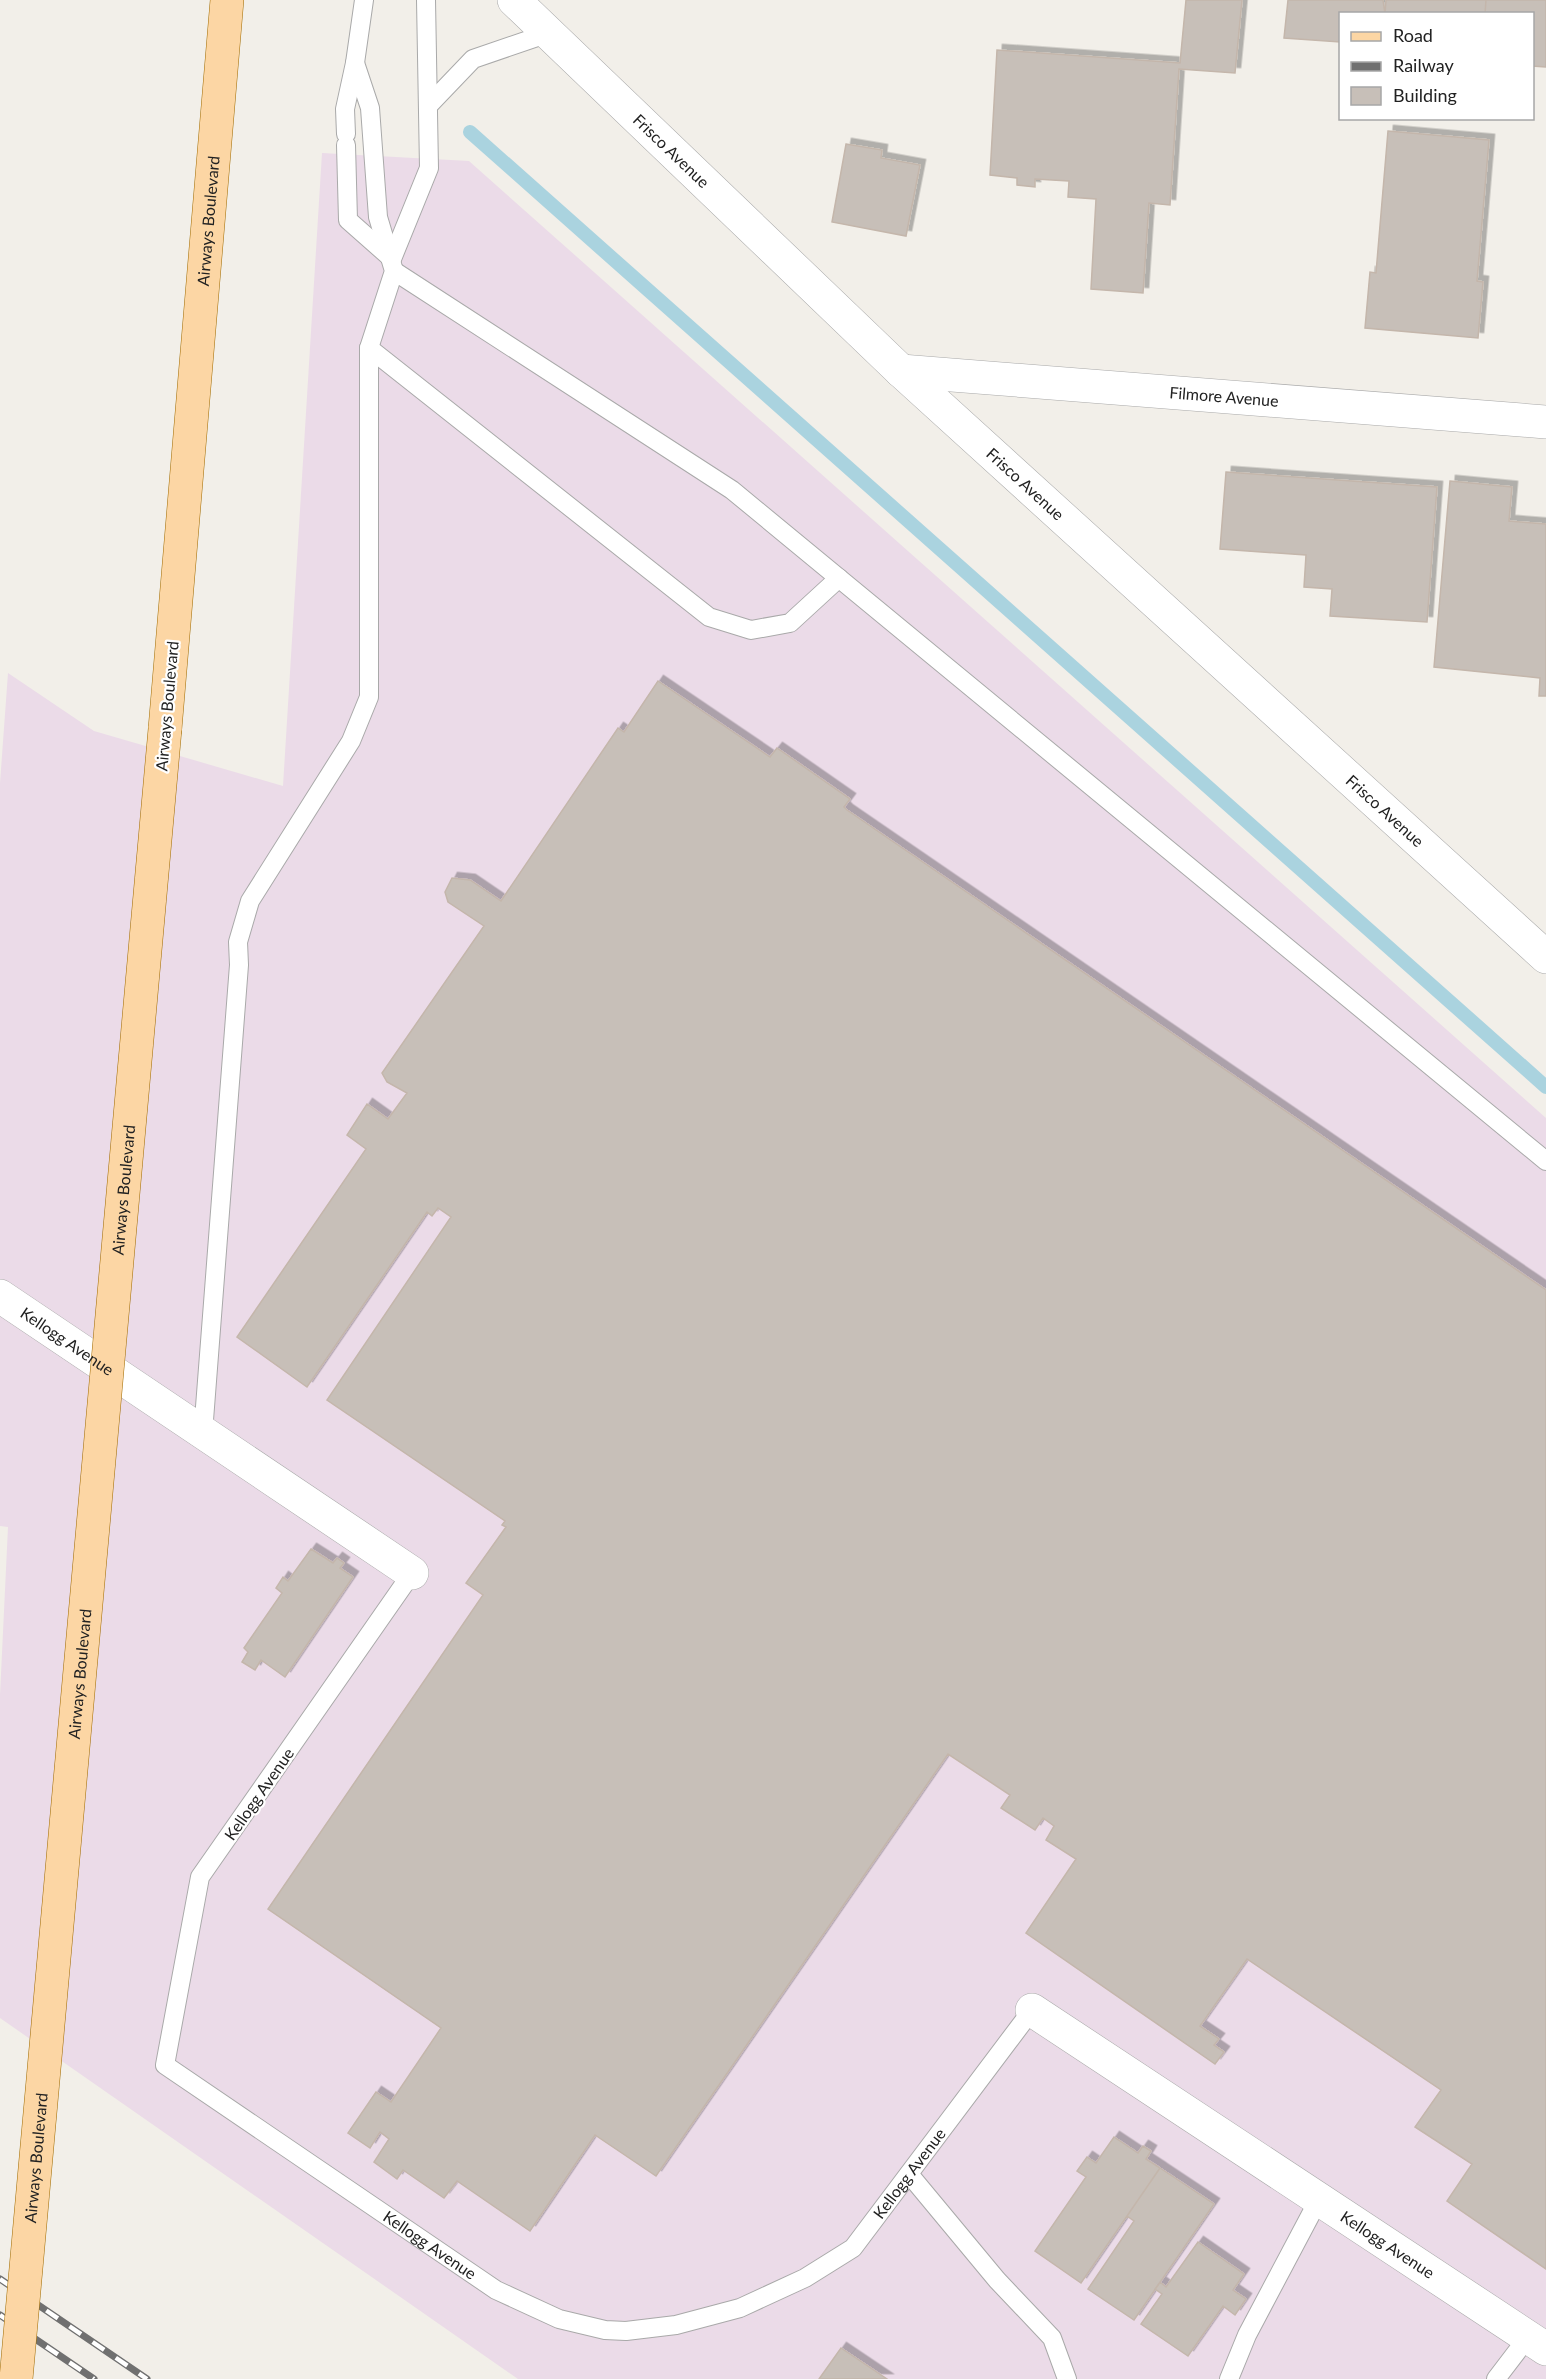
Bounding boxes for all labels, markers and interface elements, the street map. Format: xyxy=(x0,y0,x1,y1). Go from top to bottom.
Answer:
legend xyxy=(1339,12,1534,120)
text: Road xyxy=(1393,24,1433,46)
text: Railway xyxy=(1393,54,1454,76)
text: Building xyxy=(1393,84,1457,106)
street label: Frisco Avenue xyxy=(630,110,714,191)
street label: Airways Boulevard xyxy=(193,155,223,287)
street label: Filmore Avenue xyxy=(1169,382,1279,410)
street label: Frisco Avenue xyxy=(983,444,1068,524)
street label: Airways Boulevard xyxy=(151,640,182,772)
street label: Frisco Avenue xyxy=(1343,770,1428,850)
street label: Airways Boulevard xyxy=(108,1124,138,1256)
street label: Kellogg Avenue xyxy=(17,1303,118,1379)
street label: Airways Boulevard xyxy=(64,1608,95,1740)
street label: Kellogg Avenue xyxy=(220,1744,297,1843)
street label: Airways Boulevard xyxy=(20,2092,51,2224)
street label: Kellogg Avenue xyxy=(869,2124,949,2222)
street label: Kellogg Avenue xyxy=(380,2206,480,2283)
street label: Kellogg Avenue xyxy=(1337,2206,1438,2282)

